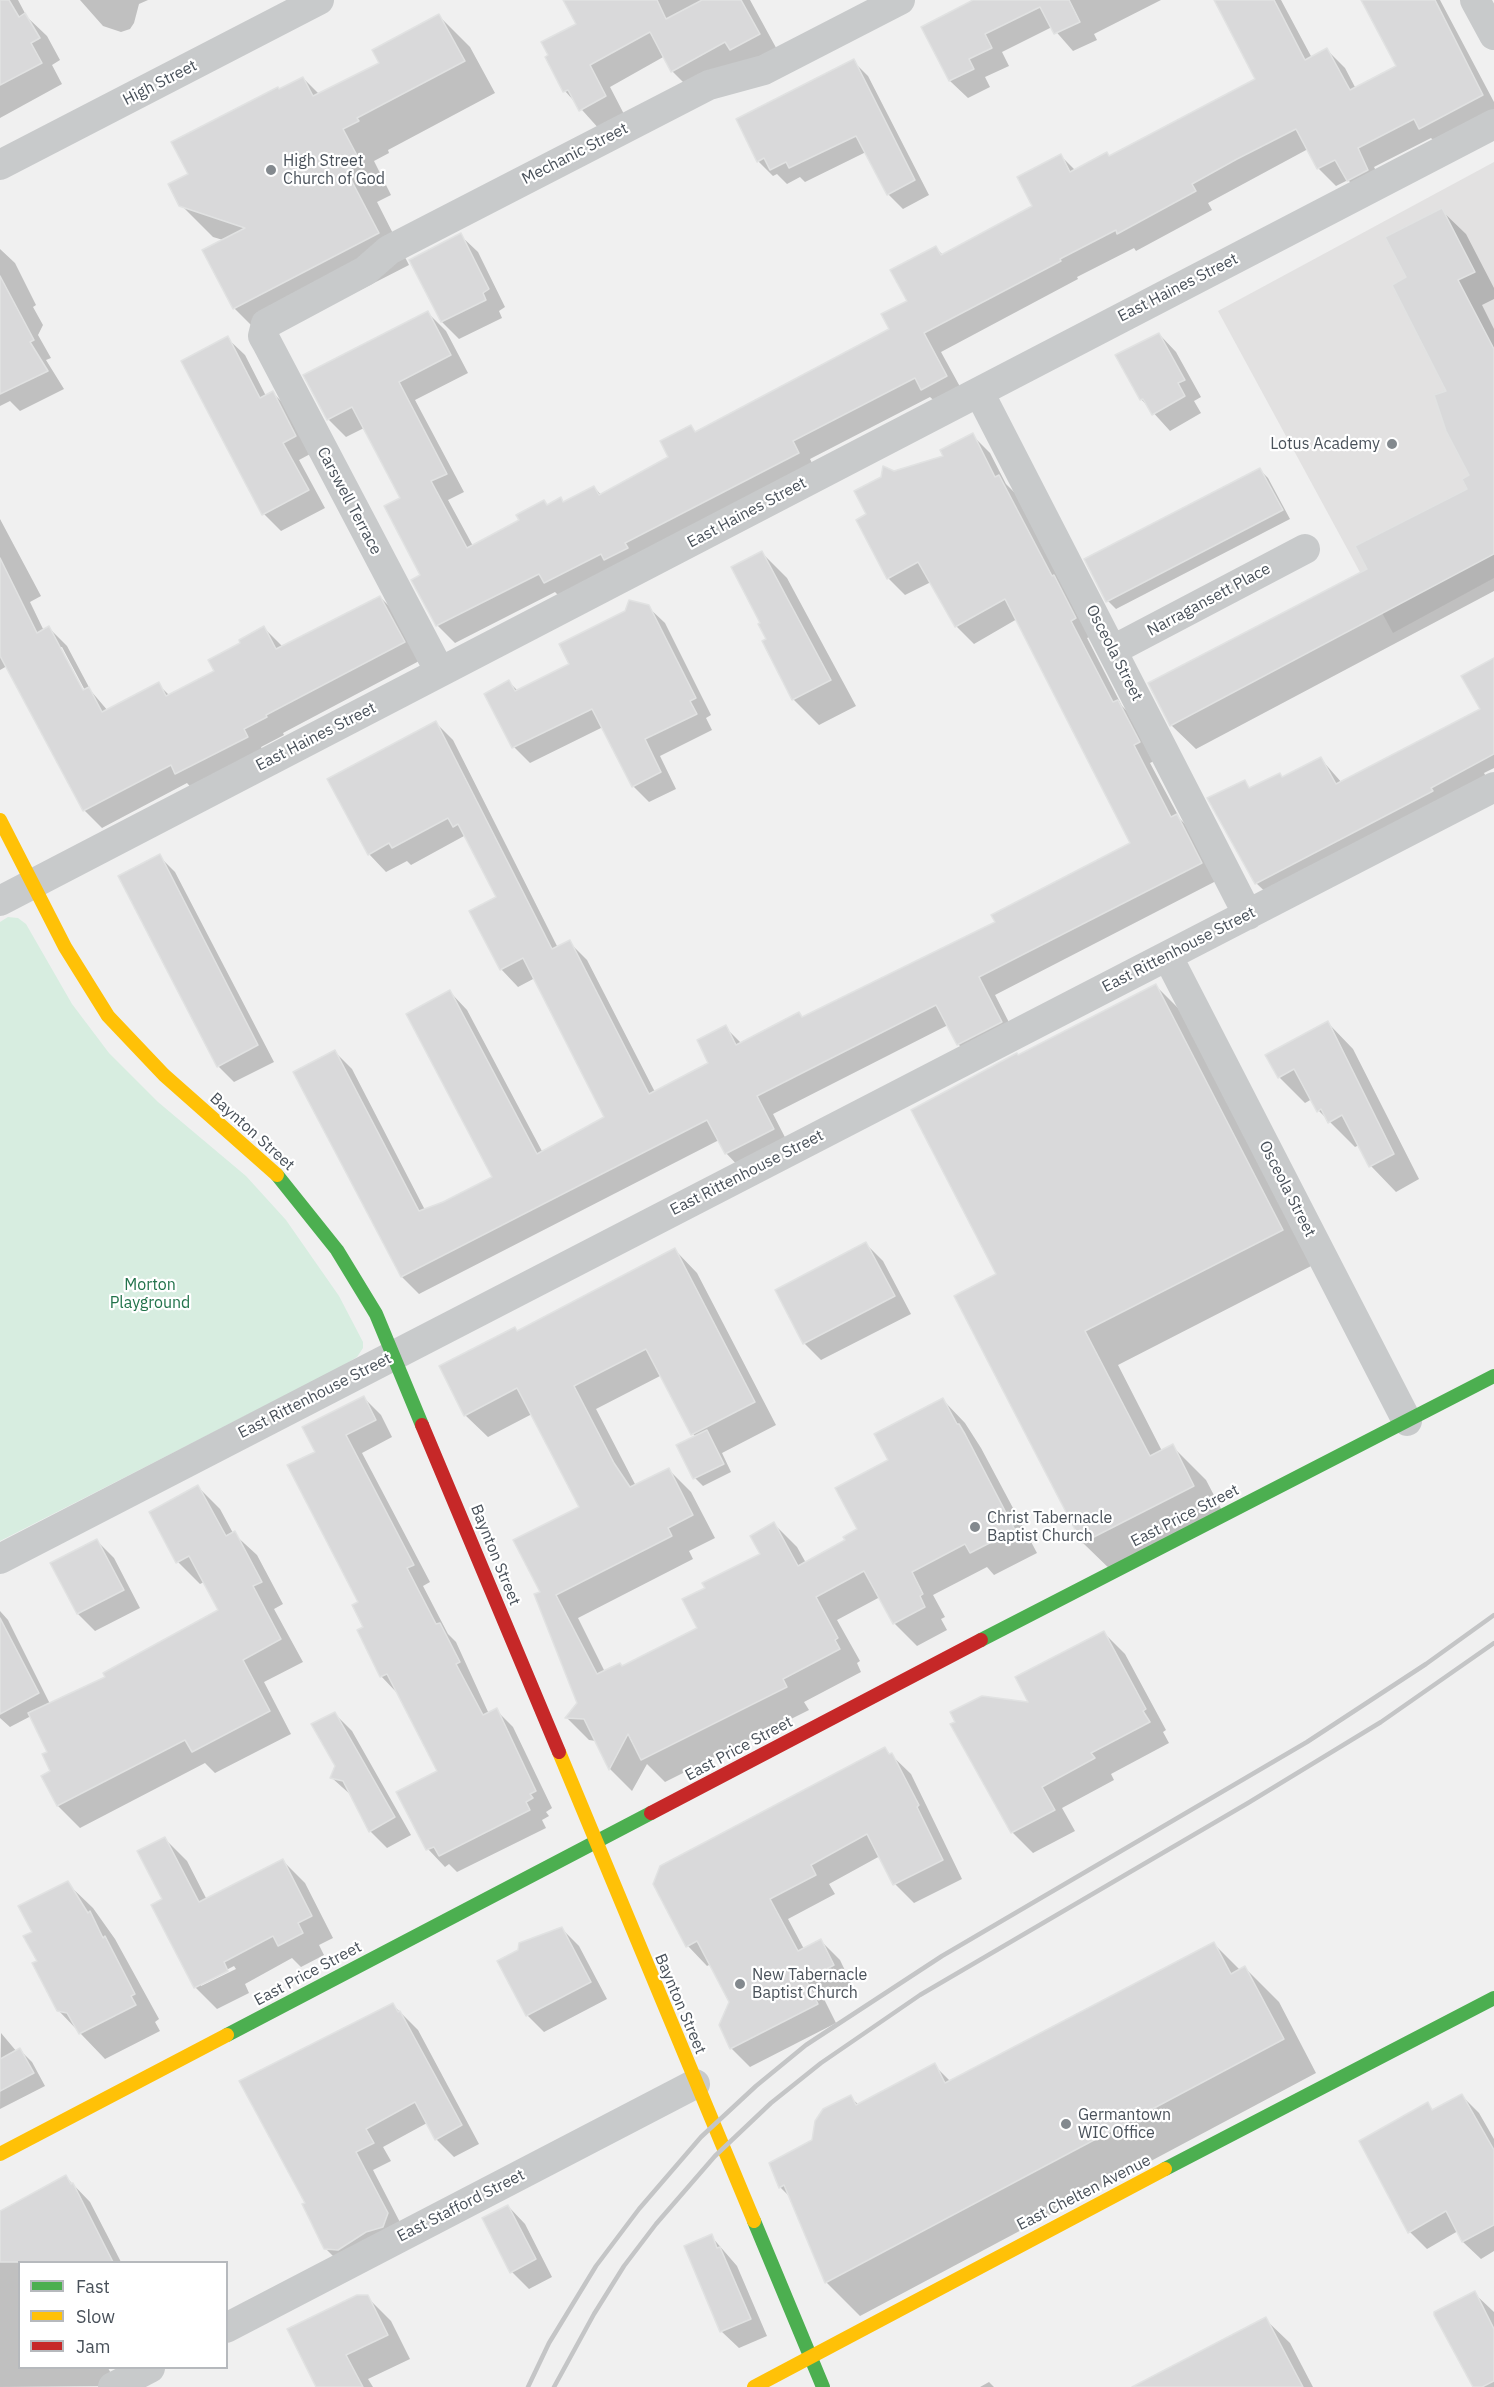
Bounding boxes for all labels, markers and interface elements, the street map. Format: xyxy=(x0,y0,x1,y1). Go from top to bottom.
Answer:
street label: High Street xyxy=(120,56,200,110)
street label: Mechanic Street xyxy=(519,119,631,189)
place label: High Street Church of God xyxy=(283,151,385,189)
marker: High Street Church of God xyxy=(264,163,278,177)
street label: East Haines Street xyxy=(1115,249,1241,327)
place label: Lotus Academy xyxy=(1270,434,1380,454)
marker: Lotus Academy xyxy=(1385,437,1399,451)
street label: Carswell Terrace xyxy=(313,444,385,558)
street label: East Haines Street xyxy=(684,474,810,552)
street label: Narragansett Place xyxy=(1144,559,1274,641)
street label: Osceola Street xyxy=(1082,602,1146,704)
street label: East Haines Street xyxy=(253,698,379,776)
street label: East Rittenhouse Street xyxy=(1099,903,1259,997)
street label: Baynton Street xyxy=(206,1089,298,1175)
street label: East Rittenhouse Street xyxy=(667,1126,827,1220)
street label: Osceola Street xyxy=(1255,1138,1319,1240)
park label: Morton Playground xyxy=(110,1275,190,1313)
street label: East Rittenhouse Street xyxy=(235,1349,395,1443)
street label: East Price Street xyxy=(1128,1480,1242,1552)
street label: Baynton Street xyxy=(466,1502,524,1608)
place label: Christ Tabernacle Baptist Church xyxy=(987,1508,1112,1546)
marker: Christ Tabernacle Baptist Church xyxy=(968,1520,982,1534)
street label: East Price Street xyxy=(682,1713,796,1785)
street label: East Price Street xyxy=(251,1938,365,2010)
street label: Baynton Street xyxy=(650,1951,710,2057)
place label: New Tabernacle Baptist Church xyxy=(752,1965,867,2003)
marker: New Tabernacle Baptist Church xyxy=(733,1977,747,1991)
place label: Germantown WIC Office xyxy=(1078,2105,1171,2143)
marker: Germantown WIC Office xyxy=(1059,2117,1073,2131)
street label: East Chelten Avenue xyxy=(1014,2151,1154,2235)
street label: East Stafford Street xyxy=(394,2166,528,2246)
legend xyxy=(18,2261,228,2369)
text: Fast xyxy=(76,2275,110,2298)
text: Slow xyxy=(76,2305,115,2328)
text: Jam xyxy=(76,2335,111,2358)

